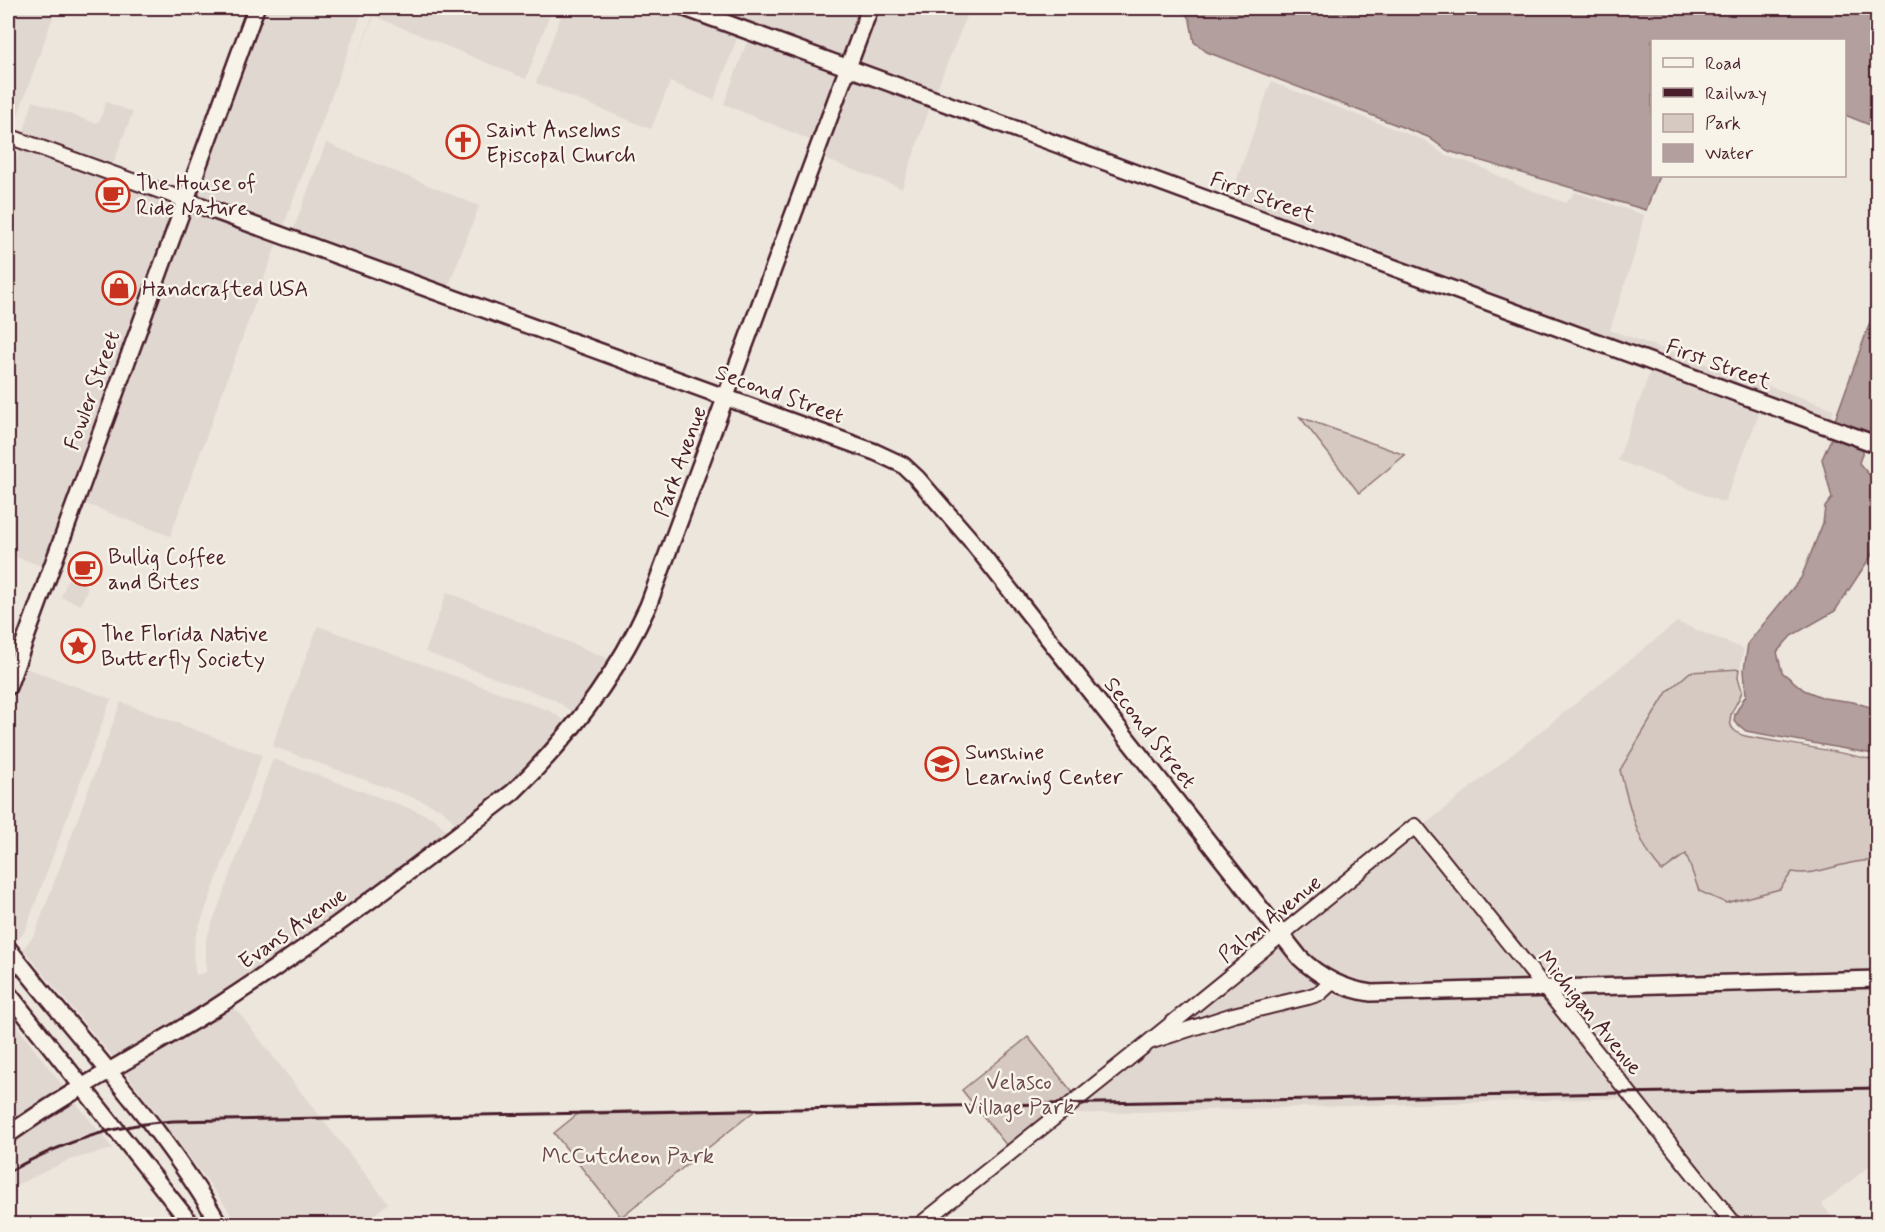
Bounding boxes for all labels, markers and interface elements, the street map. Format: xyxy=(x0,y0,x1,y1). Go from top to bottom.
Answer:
legend xyxy=(1651,39,1846,177)
text: Road xyxy=(1705,52,1741,76)
text: Railway xyxy=(1705,82,1767,106)
text: Park xyxy=(1705,112,1741,136)
place label: Saint Anselms Episcopal Church xyxy=(486,117,636,170)
church icon: Saint Anselms Episcopal Church xyxy=(445,124,481,160)
text: Water xyxy=(1705,142,1754,166)
street label: First Street xyxy=(1206,166,1319,230)
place label: The House of Ride Nature xyxy=(136,170,256,223)
cafe icon: The House of Ride Nature xyxy=(95,177,131,213)
shop icon: Handcrafted USA xyxy=(101,270,137,306)
place label: Handcrafted USA xyxy=(142,276,309,304)
street label: Fowler Street xyxy=(58,327,127,454)
street label: First Street xyxy=(1662,333,1775,397)
street label: Second Street xyxy=(711,359,847,431)
street label: Park Avenue xyxy=(648,402,714,521)
place label: Bullig Coffee and Bites xyxy=(108,544,226,597)
cafe icon: Bullig Coffee and Bites xyxy=(67,551,103,587)
place label: The Florida Native Butterfly Society xyxy=(101,621,269,674)
place icon: The Florida Native Butterfly Society xyxy=(60,628,96,664)
street label: Second Street xyxy=(1097,672,1202,795)
place label: Sunshine Learning Center xyxy=(965,739,1123,795)
school or university icon: Sunshine Learning Center xyxy=(924,746,960,782)
street label: Palm Avenue xyxy=(1213,869,1328,970)
street label: Evans Avenue xyxy=(234,881,353,976)
street label: Michigan Avenue xyxy=(1530,945,1648,1082)
park label: Velasco Village Park xyxy=(964,1069,1074,1123)
park label: McCutcheon Park xyxy=(542,1143,714,1171)

